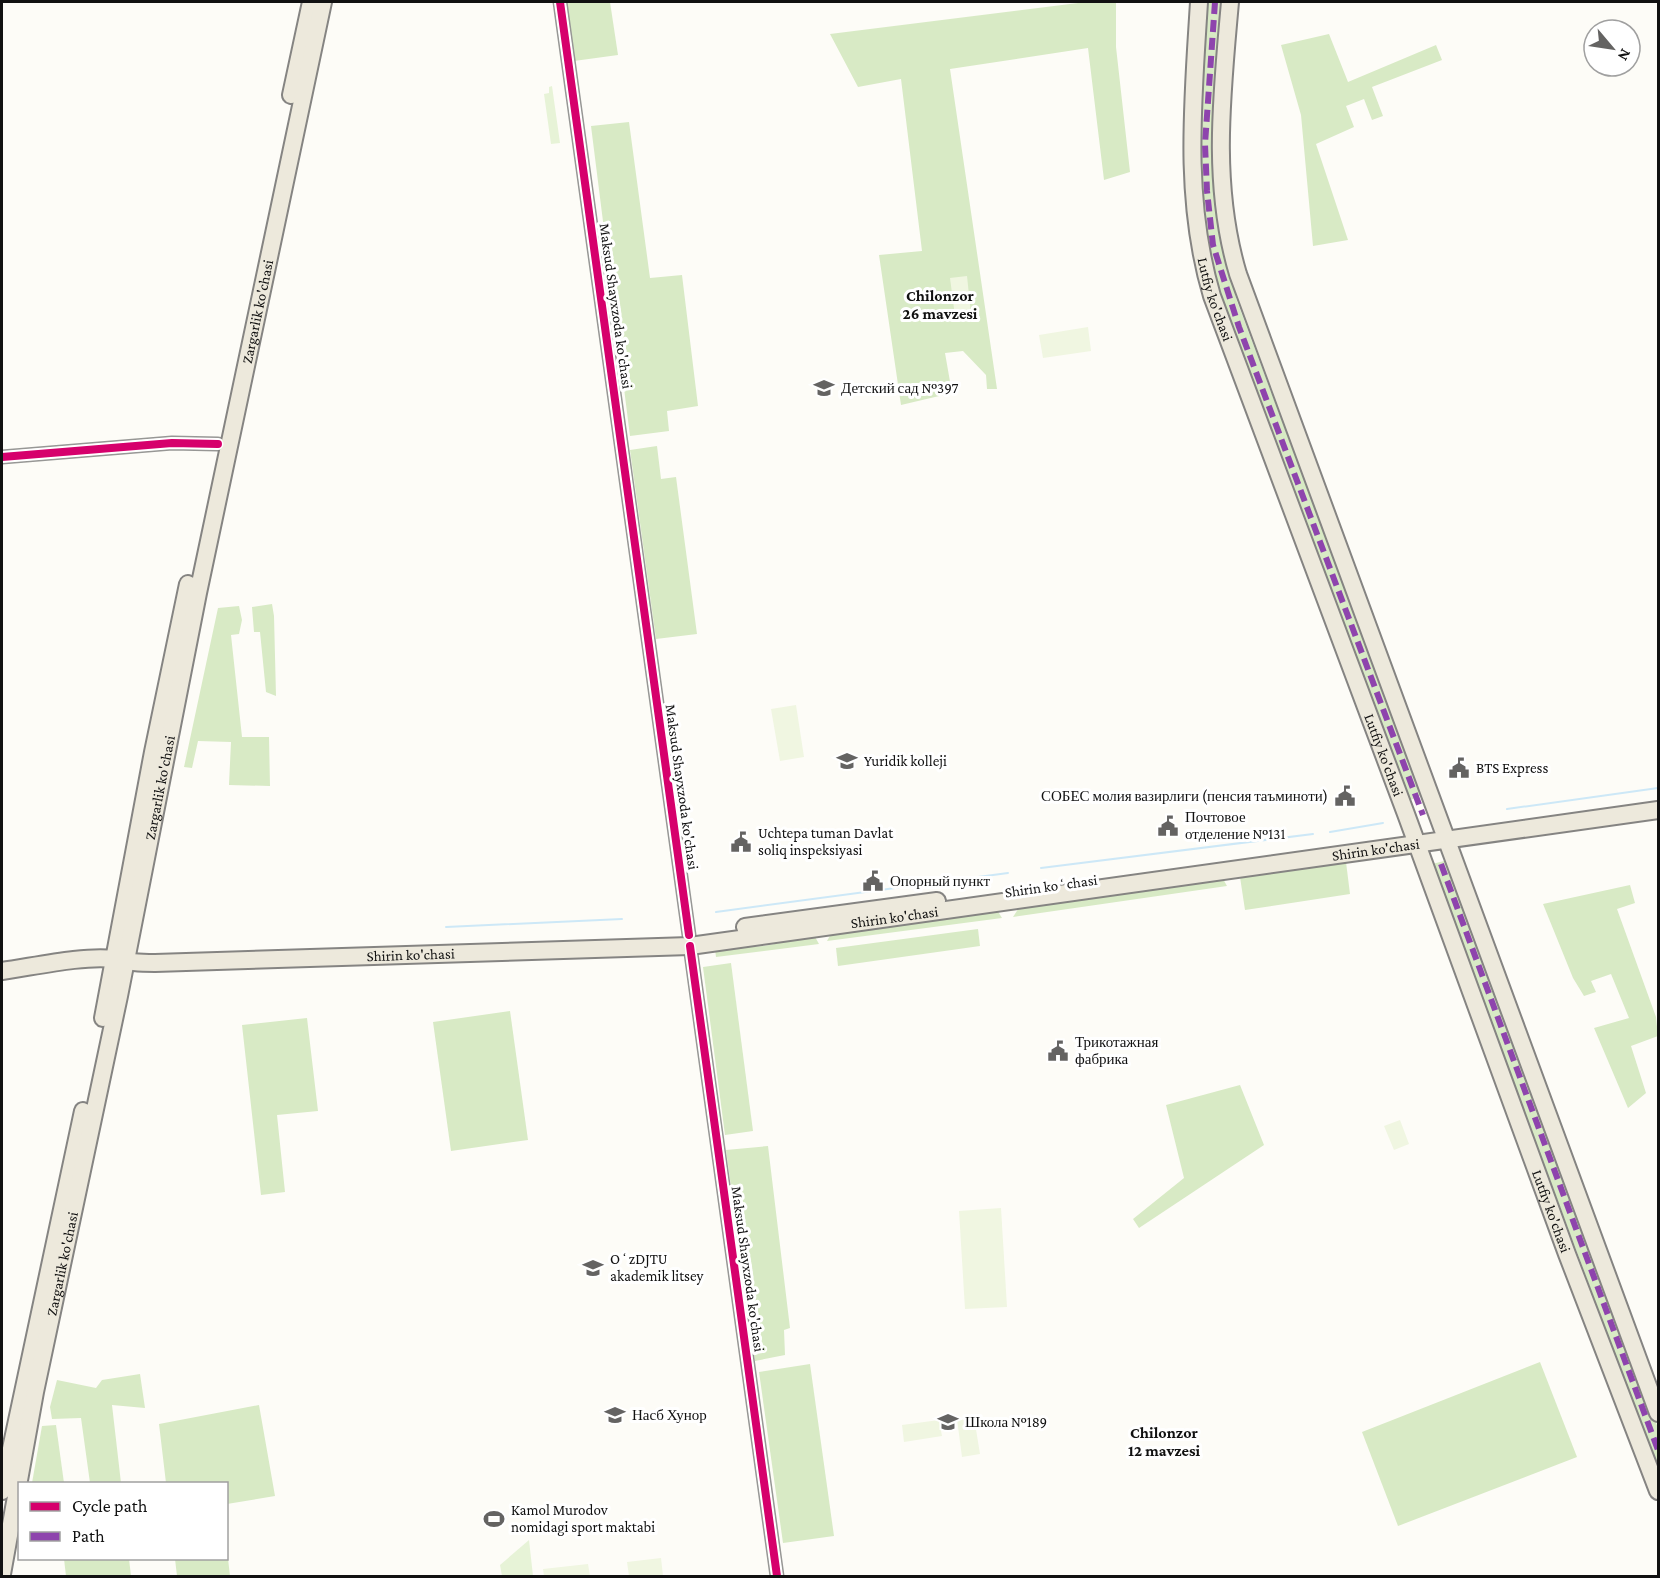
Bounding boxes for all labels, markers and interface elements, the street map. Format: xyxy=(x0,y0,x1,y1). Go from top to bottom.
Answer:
north arrow xyxy=(1582,18,1642,78)
text: N xyxy=(1615,46,1635,64)
street label: Maksud Shayxzoda ko'chasi xyxy=(595,222,636,390)
street label: Lutfiy ko'chasi xyxy=(1195,256,1236,343)
street label: Zargarlik ko'chasi xyxy=(239,258,276,365)
district label: Chilonzor 26 mavzesi xyxy=(903,287,978,322)
school or university icon: Детский сад №397 xyxy=(812,376,836,400)
place label: Детский сад №397 xyxy=(841,380,958,396)
street label: Maksud Shayxzoda ko'chasi xyxy=(661,703,702,871)
street label: Lutfiy ko'chasi xyxy=(1361,711,1407,799)
street label: Zargarlik ko'chasi xyxy=(142,734,178,841)
school or university icon: Yuridik kolleji xyxy=(835,749,859,773)
place label: Yuridik kolleji xyxy=(864,753,947,770)
public building icon: BTS Express xyxy=(1447,756,1471,780)
place label: BTS Express xyxy=(1476,760,1548,777)
public building icon: СОБЕС молия вазирлиги (пенсия таъминоти) xyxy=(1333,784,1357,808)
place label: СОБЕС молия вазирлиги (пенсия таъминоти) xyxy=(1041,788,1328,805)
place label: Почтовое отделение №131 xyxy=(1185,809,1285,842)
public building icon: Почтовое отделение №131 xyxy=(1156,814,1180,838)
place label: Uchtepa tuman Davlat soliq inspeksiyasi xyxy=(758,825,894,859)
public building icon: Uchtepa tuman Davlat soliq inspeksiyasi xyxy=(729,830,753,854)
street label: Shirin ko'chasi xyxy=(1331,836,1421,864)
public building icon: Опорный пункт xyxy=(861,869,885,893)
street label: Shirin koʻchasi xyxy=(1004,872,1098,900)
place label: Опорный пункт xyxy=(890,873,990,889)
street label: Shirin ko'chasi xyxy=(850,903,939,931)
street label: Shirin ko'chasi xyxy=(366,945,455,964)
place label: Трикотажная фабрика xyxy=(1075,1034,1158,1067)
public building icon: Трикотажная фабрика xyxy=(1046,1039,1070,1063)
street label: Lutfiy ko'chasi xyxy=(1529,1168,1574,1255)
street label: Maksud Shayxzoda ko'chasi xyxy=(727,1185,768,1353)
street label: Zargarlik ko'chasi xyxy=(43,1210,81,1317)
place label: OʻzDJTU akademik litsey xyxy=(610,1251,704,1285)
school or university icon: OʻzDJTU akademik litsey xyxy=(581,1256,605,1280)
school or university icon: Насб Хунор xyxy=(603,1403,627,1427)
place label: Насб Хунор xyxy=(632,1407,707,1423)
school or university icon: Школа №189 xyxy=(936,1410,960,1434)
place label: Школа №189 xyxy=(965,1414,1047,1430)
district label: Chilonzor 12 mavzesi xyxy=(1128,1424,1200,1459)
legend xyxy=(18,1482,228,1560)
text: Cycle path xyxy=(72,1496,148,1516)
place label: Kamol Murodov nomidagi sport maktabi xyxy=(511,1502,655,1536)
sports icon: Kamol Murodov nomidagi sport maktabi xyxy=(482,1507,506,1531)
text: Path xyxy=(72,1526,105,1546)

